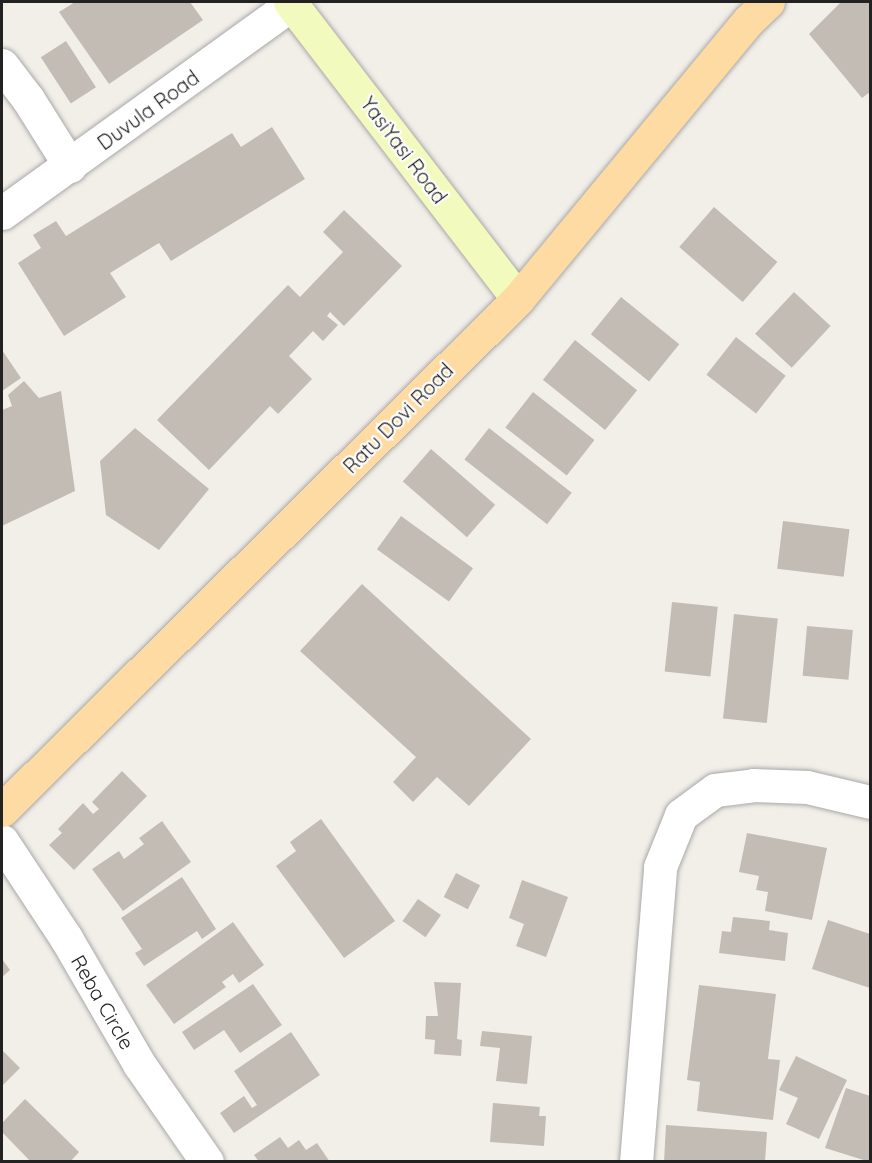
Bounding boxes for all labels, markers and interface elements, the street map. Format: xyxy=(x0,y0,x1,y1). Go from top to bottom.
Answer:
street label: Duvula Road xyxy=(93,65,203,155)
street label: YasiYasi Road xyxy=(356,92,452,208)
street label: Ratu Dovi Road xyxy=(338,358,458,478)
street label: Reba Circle xyxy=(66,951,140,1053)

